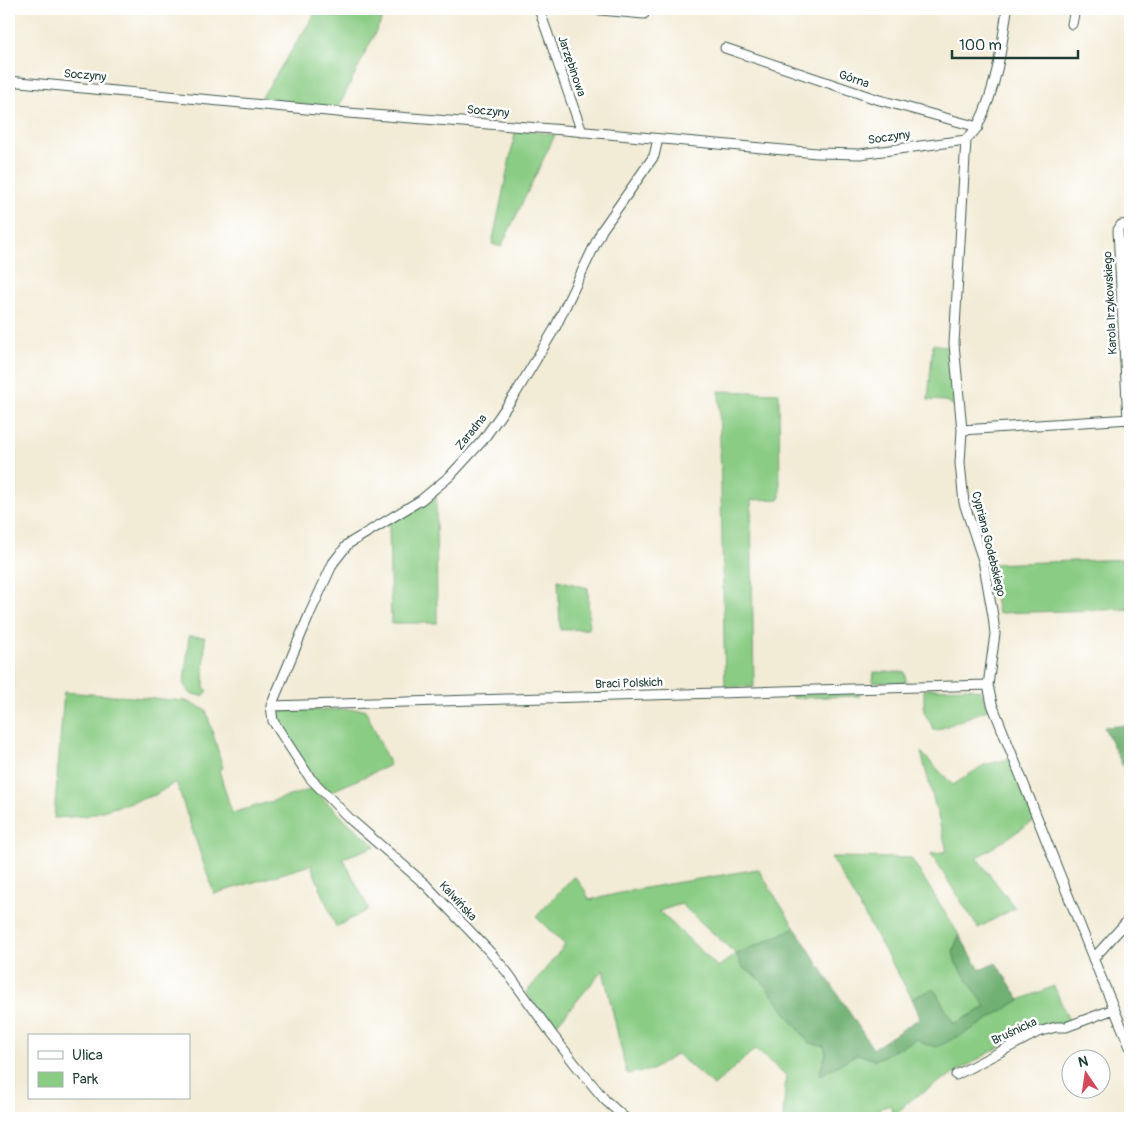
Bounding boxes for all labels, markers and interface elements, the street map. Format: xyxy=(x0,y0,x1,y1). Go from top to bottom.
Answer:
scale bar xyxy=(952,28,1078,60)
street label: Jarzębinowa xyxy=(554,34,589,99)
text: 100 m xyxy=(959,36,1002,55)
street label: Soczyny xyxy=(63,66,107,85)
street label: Górna xyxy=(837,67,871,92)
street label: Soczyny xyxy=(466,102,510,121)
street label: Soczyny xyxy=(867,127,911,148)
street label: Karola Irzykowskiego xyxy=(1100,250,1121,355)
street label: Zaradna xyxy=(452,411,491,453)
street label: Cypriana Godebskiego xyxy=(968,490,1009,599)
street label: Braci Polskich xyxy=(595,675,663,692)
street label: Kalwińska xyxy=(436,878,480,925)
street label: Bruśnicka xyxy=(989,1014,1040,1048)
legend xyxy=(28,1034,190,1100)
text: Ulica xyxy=(72,1046,103,1065)
north arrow xyxy=(1062,1050,1112,1100)
text: N xyxy=(1077,1052,1090,1071)
text: Park xyxy=(72,1070,99,1089)

